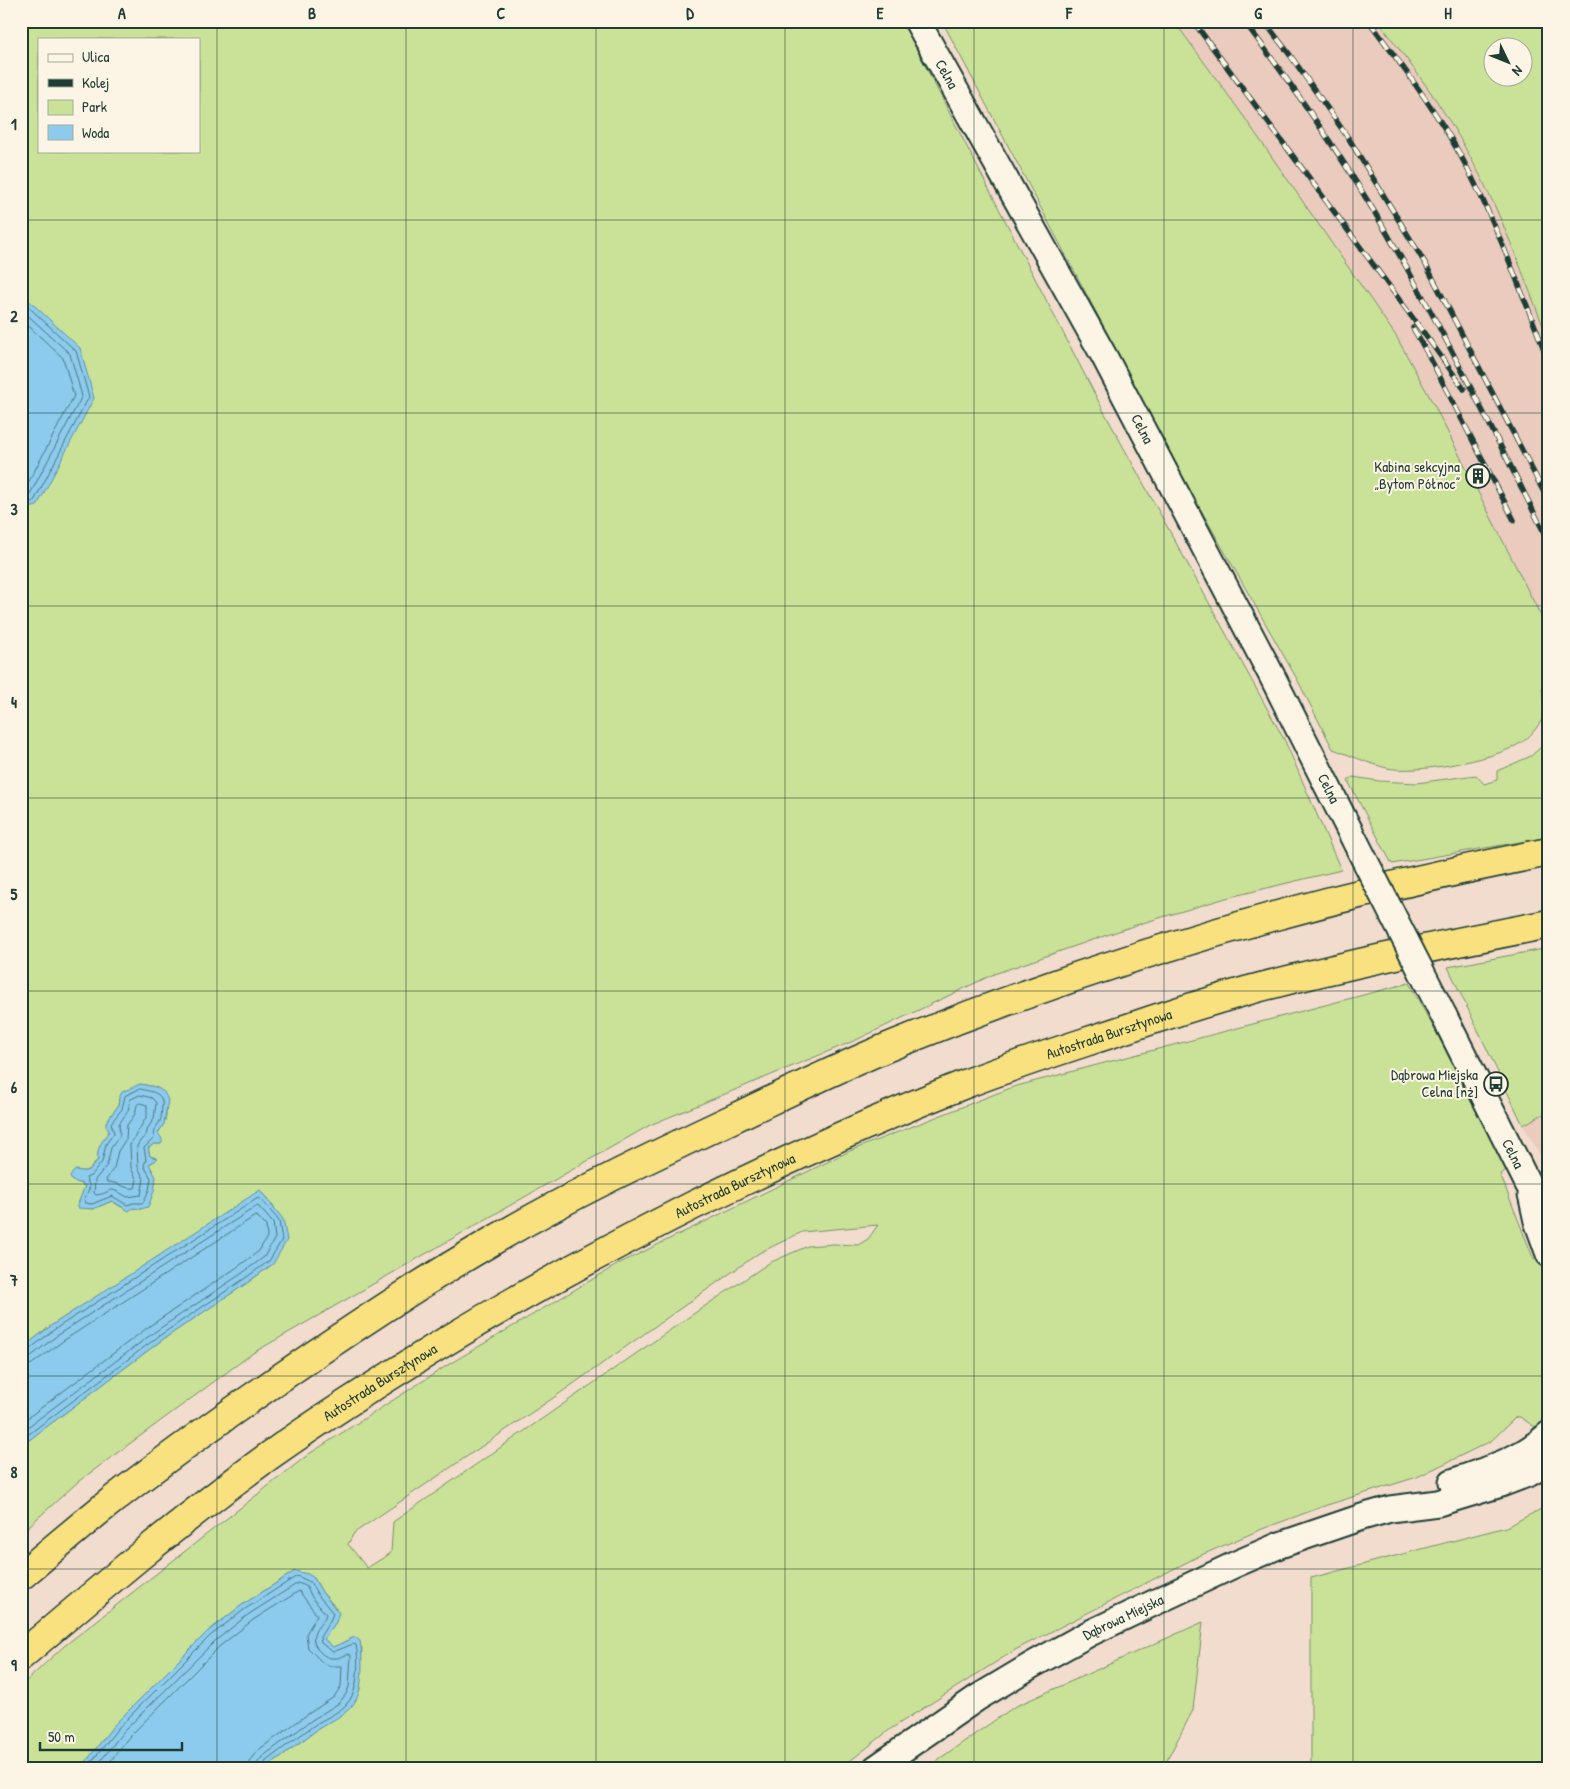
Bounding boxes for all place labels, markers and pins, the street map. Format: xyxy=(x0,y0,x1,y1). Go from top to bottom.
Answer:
place label: Kabina sekcyjna „Bytom Północ” xyxy=(1374,456,1460,494)
building icon: Kabina sekcyjna „Bytom Północ” xyxy=(1465,463,1491,489)
place label: Dąbrowa Miejska Celna [nż] xyxy=(1391,1064,1478,1102)
bus stop icon: Dąbrowa Miejska Celna [nż] xyxy=(1483,1071,1509,1097)

